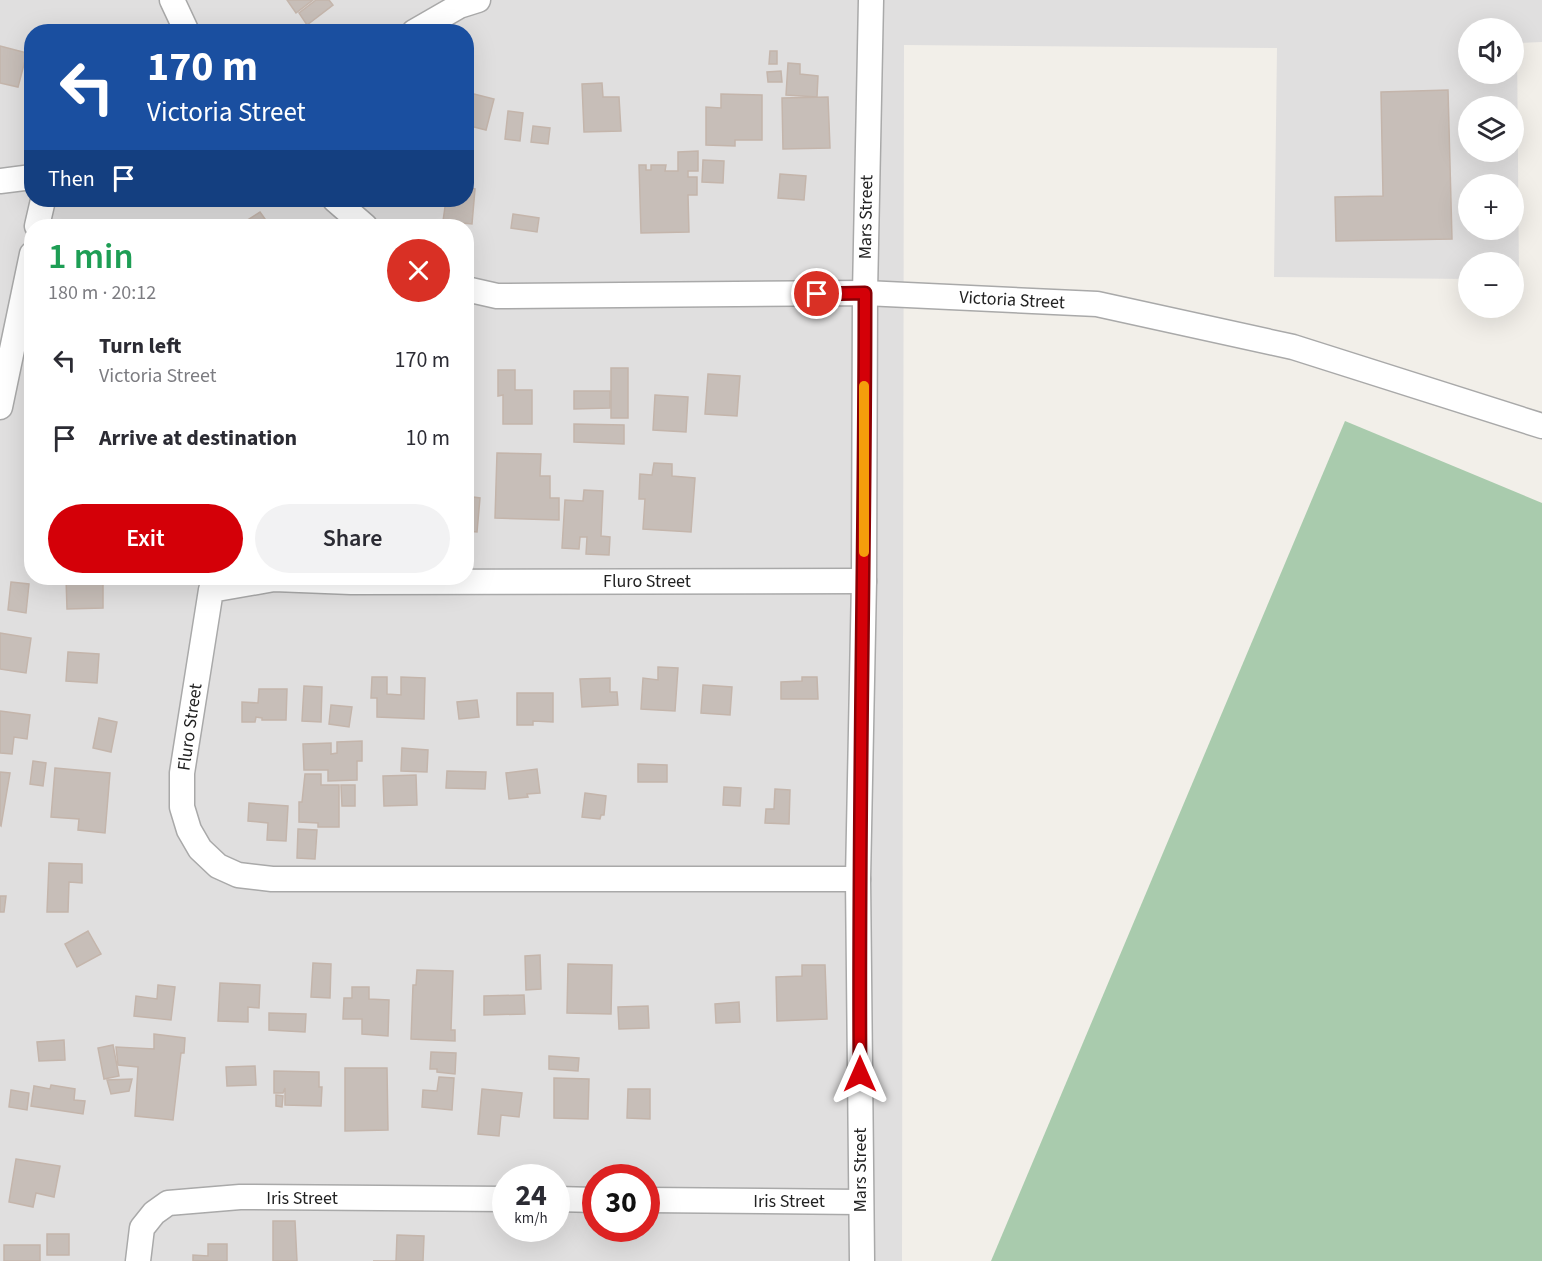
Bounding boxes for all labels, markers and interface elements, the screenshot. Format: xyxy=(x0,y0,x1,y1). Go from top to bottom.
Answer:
map controls xyxy=(1458,18,1524,318)
button: sound xyxy=(1458,18,1524,84)
text: 170 m xyxy=(147,37,258,97)
icon: left xyxy=(48,48,126,126)
text: Victoria Street xyxy=(147,93,306,132)
button: layers xyxy=(1458,96,1524,162)
icon: arrive xyxy=(107,162,140,195)
text: Then xyxy=(48,163,95,195)
street label: Mars Street xyxy=(853,174,879,260)
button: + xyxy=(1458,174,1524,240)
text: 1 min xyxy=(48,231,134,282)
button: close xyxy=(387,239,450,302)
button: − xyxy=(1458,252,1524,318)
pin xyxy=(791,268,842,319)
icon: arrive xyxy=(800,277,833,310)
text: 180 m · 20:12 xyxy=(48,279,156,307)
street label: Victoria Street xyxy=(959,285,1065,315)
text: Turn left xyxy=(99,330,181,362)
icon: left xyxy=(48,344,81,377)
text: 170 m xyxy=(395,344,450,376)
text: Victoria Street xyxy=(99,362,217,390)
icon: arrive xyxy=(48,422,81,455)
text: Arrive at destination xyxy=(99,422,297,454)
text: 10 m xyxy=(405,422,450,454)
button: Exit xyxy=(48,504,243,573)
button: Share xyxy=(255,504,450,573)
street label: Fluro Street xyxy=(603,569,691,594)
street label: Fluro Street xyxy=(172,682,208,772)
position arrow xyxy=(828,1042,892,1106)
street label: Mars Street xyxy=(848,1128,873,1212)
speed limit sign: 30 xyxy=(582,1164,660,1242)
text: 24 xyxy=(515,1174,547,1217)
street label: Iris Street xyxy=(266,1186,338,1211)
street label: Iris Street xyxy=(753,1189,825,1214)
text: km/h xyxy=(514,1208,548,1229)

